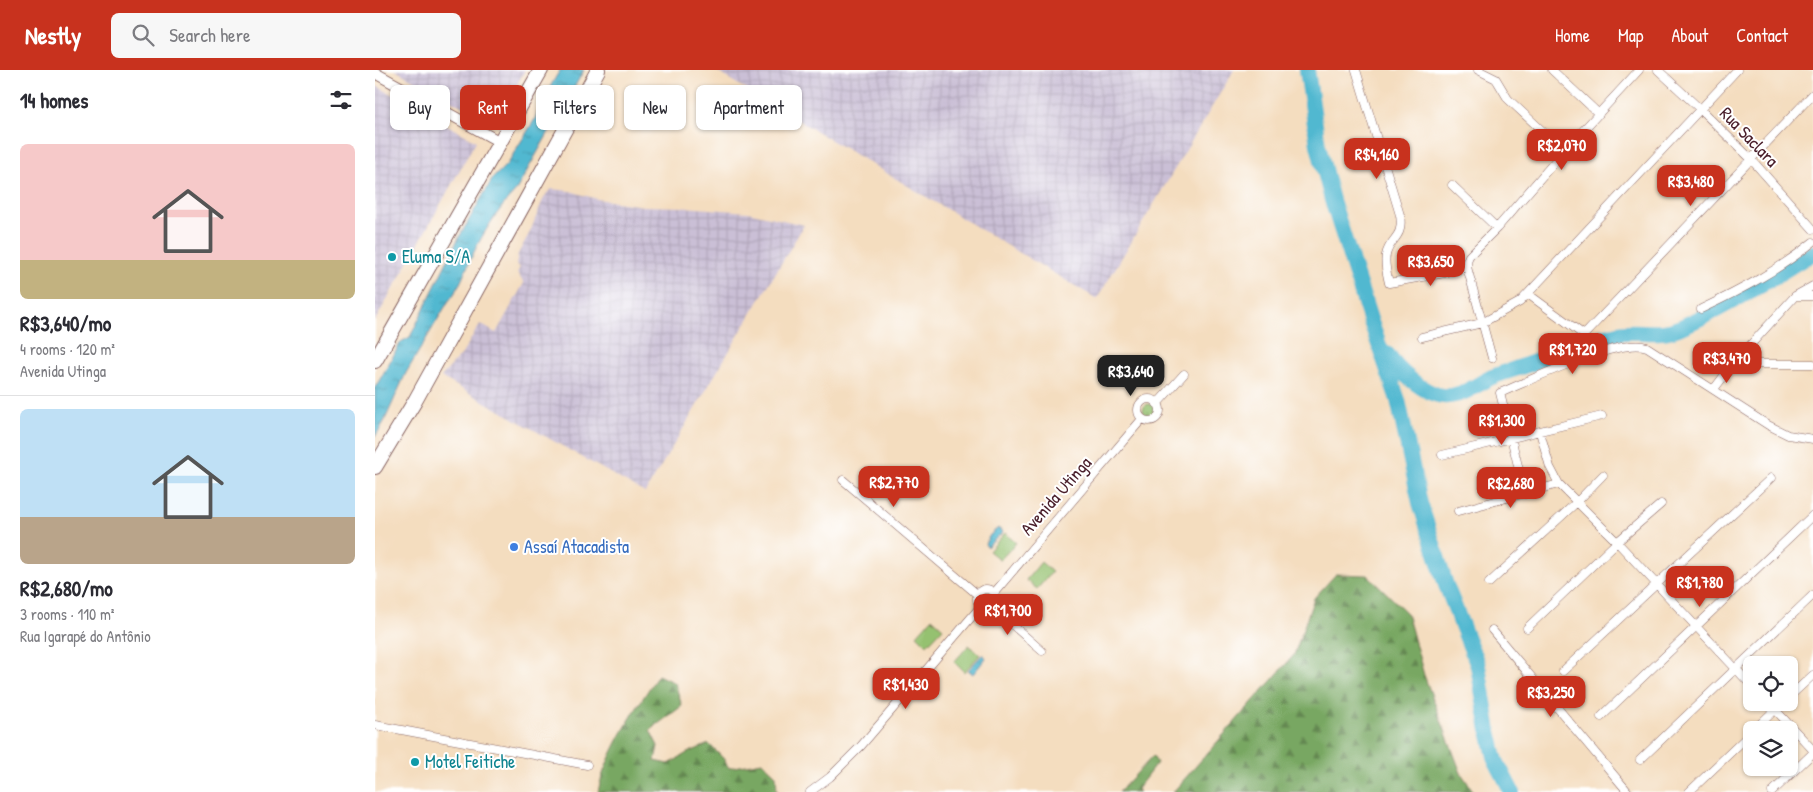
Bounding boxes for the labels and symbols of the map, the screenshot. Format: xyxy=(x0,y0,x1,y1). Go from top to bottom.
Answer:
street label: Rua Saclara xyxy=(1714,101,1784,172)
pin: R$2,070 xyxy=(1516,128,1608,171)
pin: R$4,160 xyxy=(1331,138,1423,180)
pin: R$3,480 xyxy=(1645,164,1737,207)
place label: Eluma S/A xyxy=(402,244,470,269)
pin: R$3,650 xyxy=(1385,244,1477,287)
marker: Eluma S/A xyxy=(386,251,398,263)
pin: R$1,720 xyxy=(1527,332,1619,375)
pin: R$3,470 xyxy=(1681,342,1773,384)
pin: R$3,640 xyxy=(1085,354,1177,397)
pin: R$1,300 xyxy=(1456,404,1548,446)
street label: Avenida Utinga xyxy=(1014,451,1097,540)
pin: R$2,770 xyxy=(848,466,940,508)
pin: R$2,680 xyxy=(1465,466,1557,509)
place label: Assaí Atacadista xyxy=(524,534,629,559)
marker: Assaí Atacadista xyxy=(508,541,520,553)
pin: R$1,780 xyxy=(1654,566,1746,608)
pin: R$1,700 xyxy=(962,594,1054,636)
pin: R$1,430 xyxy=(860,668,952,710)
pin: R$3,250 xyxy=(1505,676,1597,718)
place label: Motel Feitiche xyxy=(425,749,515,774)
marker: Motel Feitiche xyxy=(409,756,421,768)

